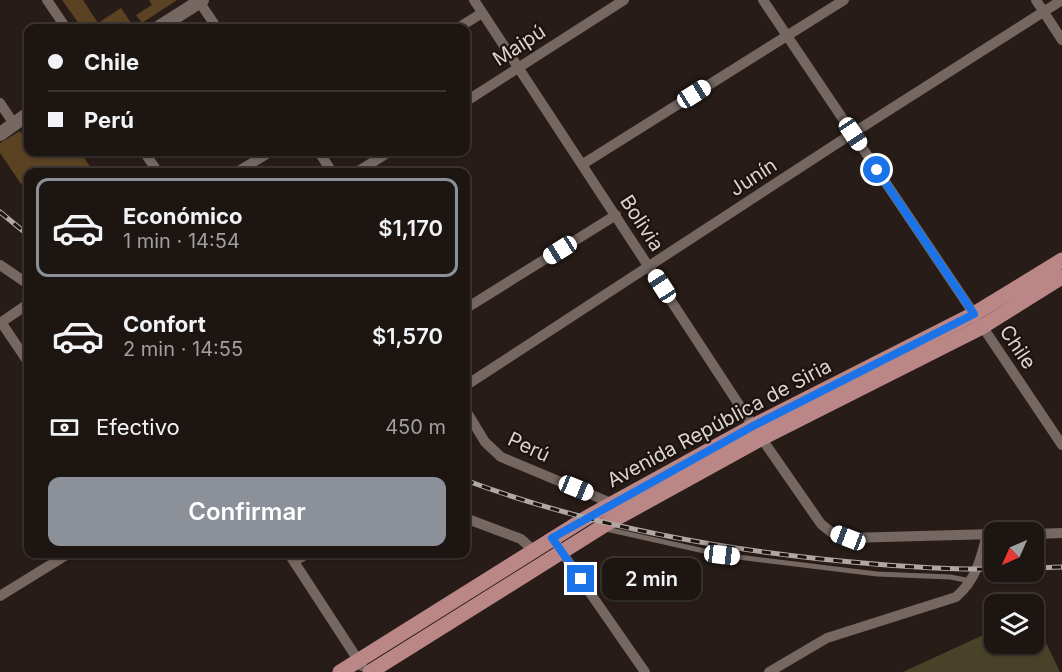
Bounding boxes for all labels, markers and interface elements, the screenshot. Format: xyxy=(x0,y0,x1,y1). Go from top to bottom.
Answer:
street label: Maipú xyxy=(488,19,550,71)
text: Chile xyxy=(84,49,139,75)
car xyxy=(674,77,714,111)
text: Perú xyxy=(84,107,134,133)
car xyxy=(835,114,871,154)
street label: Junín xyxy=(725,153,781,201)
route start xyxy=(863,156,890,183)
street label: Bolivia xyxy=(615,190,669,256)
icon: car xyxy=(51,201,105,255)
text: Económico xyxy=(123,203,242,229)
text: $1,170 xyxy=(378,215,443,241)
text: 1 min · 14:54 xyxy=(123,229,240,253)
car xyxy=(540,233,580,267)
car xyxy=(645,266,679,306)
icon: car xyxy=(51,309,105,363)
text: Confort xyxy=(123,311,206,337)
street label: Chile xyxy=(995,320,1041,374)
text: $1,570 xyxy=(372,323,443,349)
text: 2 min · 14:55 xyxy=(123,337,243,361)
street label: Avenida República de Siria xyxy=(603,354,835,492)
icon: cash xyxy=(48,411,81,444)
text: Efectivo xyxy=(96,414,180,440)
text: 450 m xyxy=(385,415,446,439)
street label: Perú xyxy=(504,427,554,467)
car xyxy=(556,473,596,503)
button: Confirmar xyxy=(48,477,446,546)
north arrow xyxy=(984,522,1044,582)
map controls xyxy=(984,522,1044,654)
car xyxy=(828,523,868,553)
car xyxy=(703,544,741,566)
callout: 2 min xyxy=(602,558,701,600)
route end xyxy=(567,565,594,592)
text: 2 min xyxy=(625,567,678,591)
button: layers xyxy=(984,594,1044,654)

